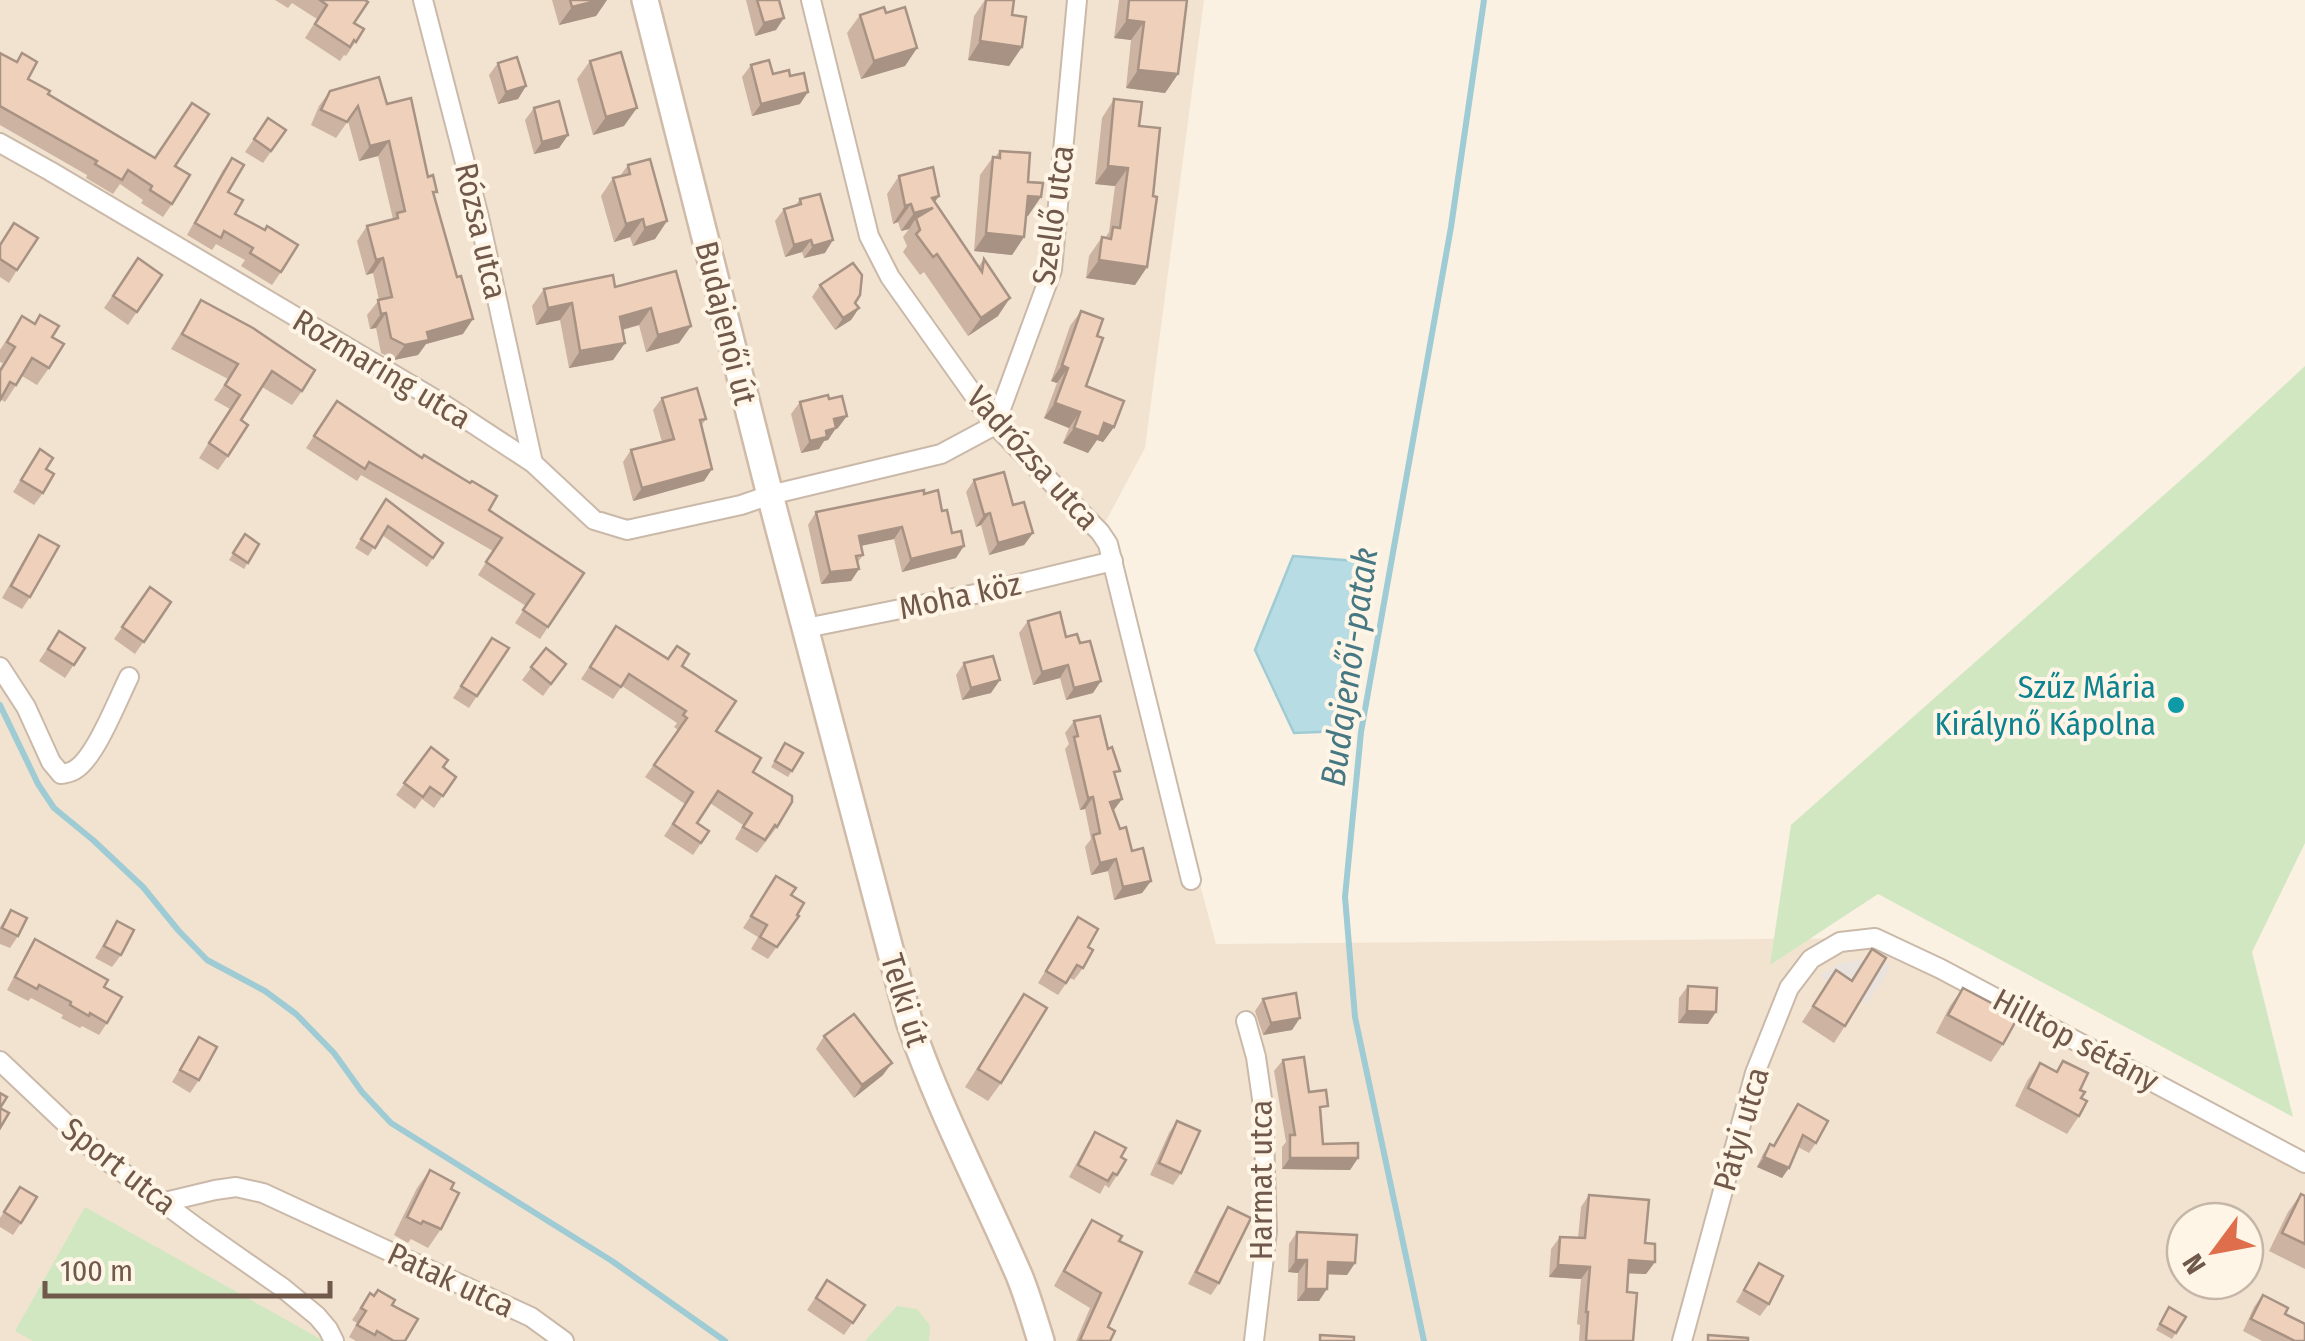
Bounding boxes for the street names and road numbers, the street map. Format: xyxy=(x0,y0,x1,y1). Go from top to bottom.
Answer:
street label: Szellő utca xyxy=(1024,143,1082,287)
street label: Rózsa utca xyxy=(447,159,515,303)
street label: Budajenői út xyxy=(687,237,765,409)
street label: Rozmaring utca xyxy=(286,301,478,437)
street label: Vadrózsa utca xyxy=(959,379,1107,537)
street label: Moha köz xyxy=(896,565,1024,627)
street label: Telki út xyxy=(873,949,937,1051)
street label: Hilltop sétány xyxy=(1987,980,2166,1100)
street label: Pátyi utca xyxy=(1705,1063,1777,1195)
street label: Harmat utca xyxy=(1242,1100,1280,1260)
street label: Sport utca xyxy=(54,1110,184,1222)
street label: Patak utca xyxy=(382,1234,520,1326)

